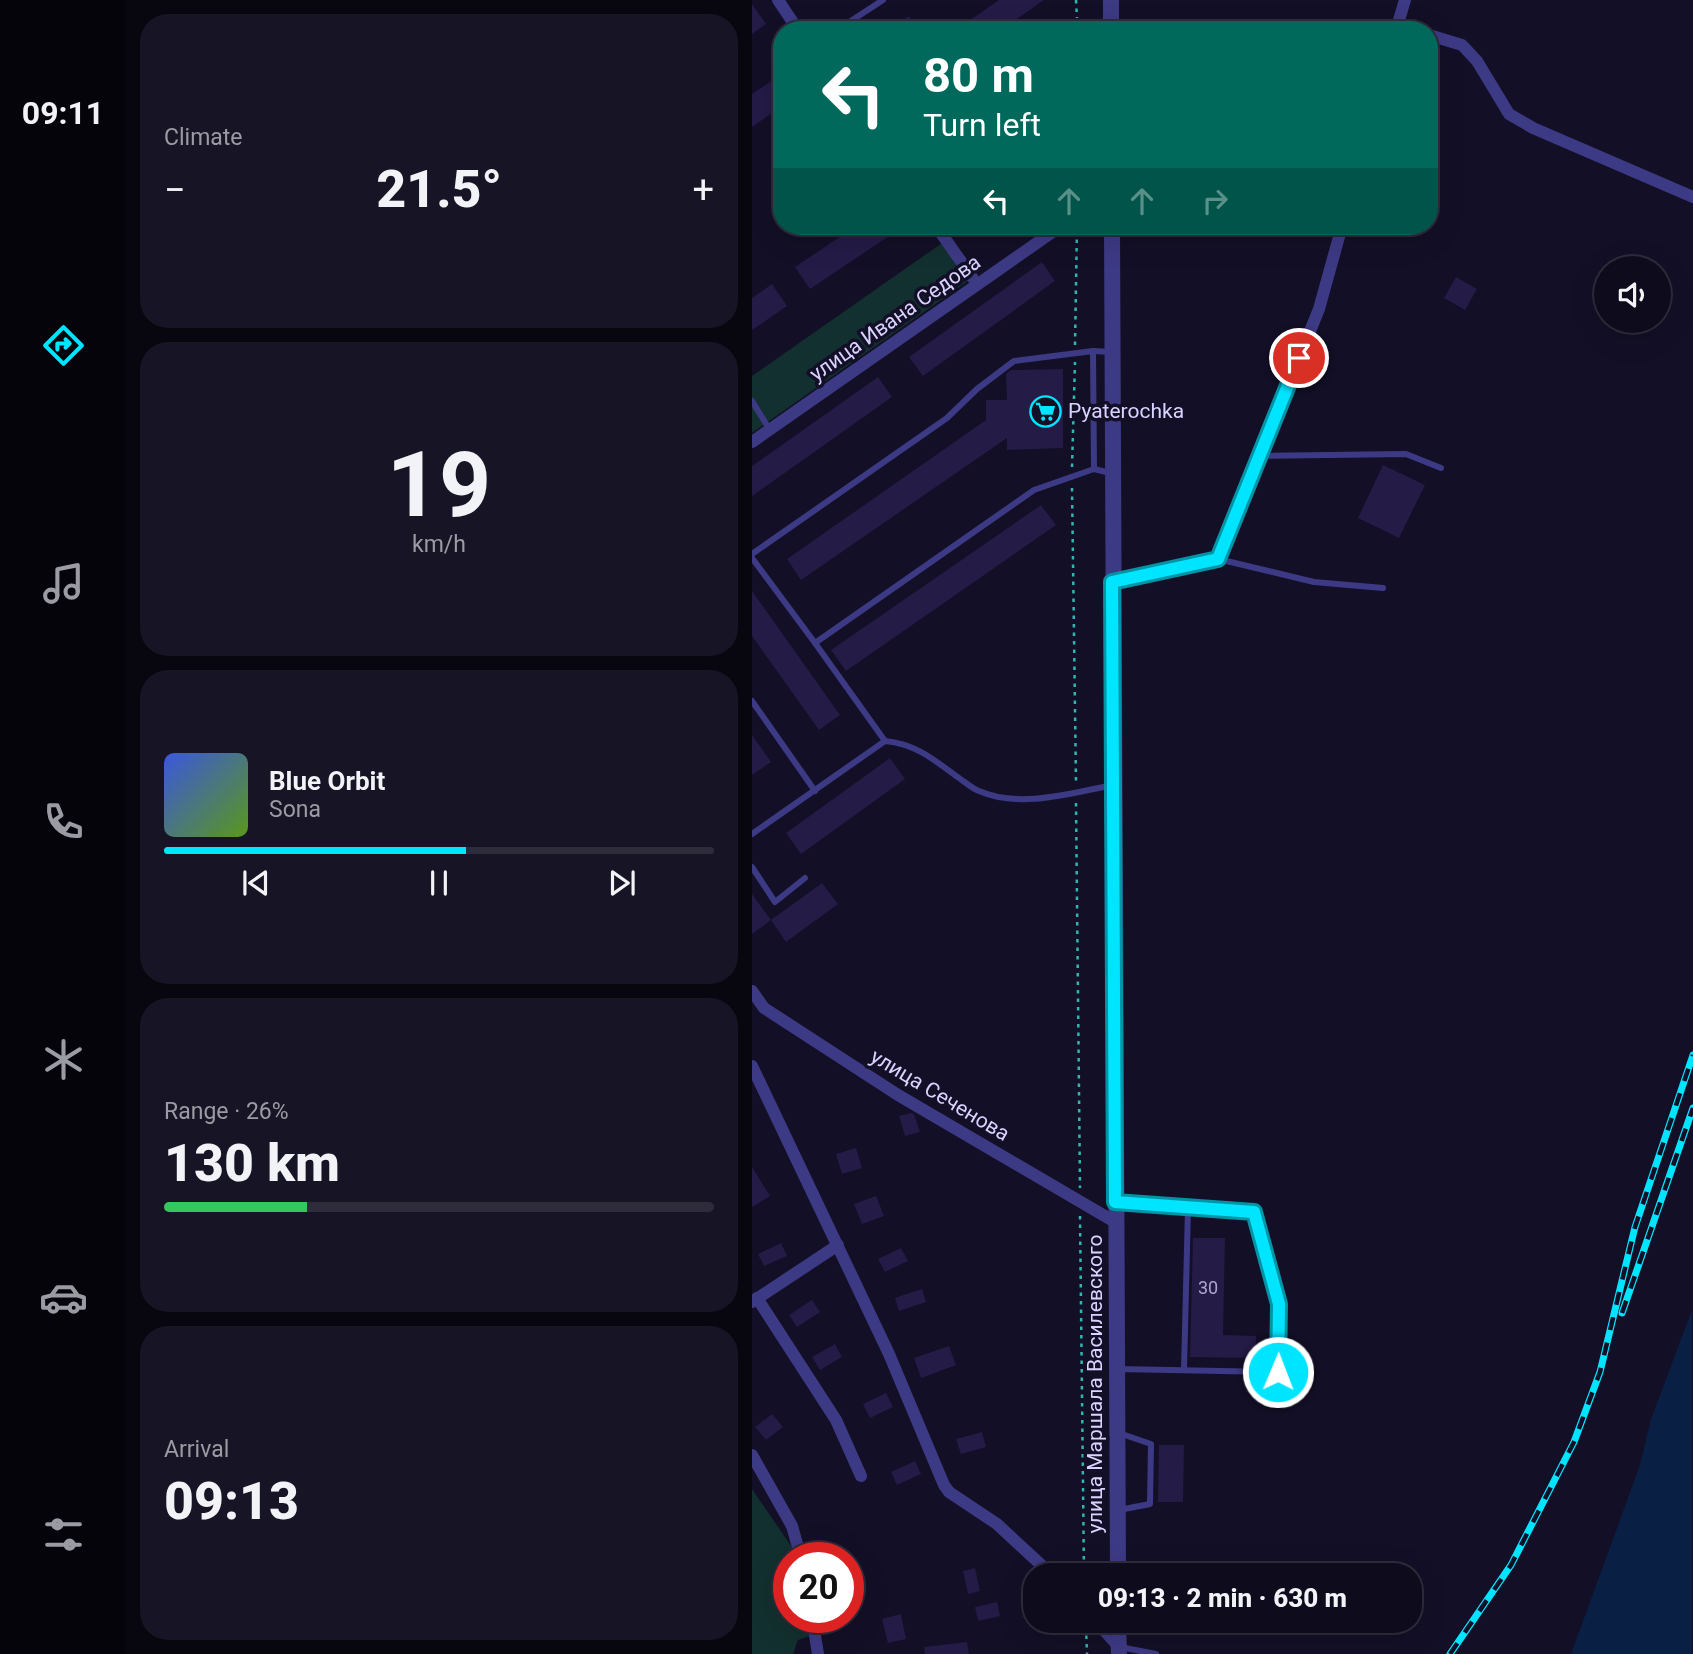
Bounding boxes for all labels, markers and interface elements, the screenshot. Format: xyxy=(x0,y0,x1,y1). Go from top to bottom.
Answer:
text: 80 m xyxy=(923,47,1034,104)
icon: left xyxy=(808,49,899,140)
text: 09:11 xyxy=(22,94,104,132)
text: Turn left xyxy=(923,106,1041,144)
text: Climate xyxy=(164,124,243,151)
text: 21.5° xyxy=(376,159,502,220)
text: − xyxy=(164,168,186,212)
text: + xyxy=(692,168,714,212)
icon: left xyxy=(977,182,1015,220)
icon: ahead xyxy=(1050,182,1088,220)
icon: ahead xyxy=(1123,182,1161,220)
icon: right xyxy=(1196,182,1234,220)
street label: улица Ивана Седова xyxy=(805,250,985,386)
map controls xyxy=(1594,256,1671,333)
button: sound xyxy=(1594,256,1671,333)
icon: directions xyxy=(39,321,88,370)
pin xyxy=(1269,328,1329,388)
icon: arrive xyxy=(1280,339,1318,377)
supermarket icon: Pyaterochka xyxy=(1028,394,1062,428)
place label: Pyaterochka xyxy=(1068,399,1184,423)
text: 19 xyxy=(387,432,491,538)
text: km/h xyxy=(412,531,466,558)
icon: music xyxy=(39,559,88,608)
text: Blue Orbit xyxy=(269,766,385,796)
text: Sona xyxy=(269,796,321,823)
icon: phone xyxy=(39,797,88,846)
icon: previous xyxy=(237,864,275,902)
icon: pause xyxy=(420,864,458,902)
icon: next xyxy=(603,864,641,902)
icon: climate xyxy=(39,1035,88,1084)
street label: улица Сеченова xyxy=(866,1044,1014,1146)
text: Range · 26% xyxy=(164,1098,289,1125)
text: 130 km xyxy=(164,1133,340,1194)
street label: улица Маршала Василевского xyxy=(1083,1234,1107,1534)
icon: car xyxy=(39,1273,88,1322)
house number: 30 xyxy=(1198,1277,1218,1298)
position arrow xyxy=(1241,1335,1315,1409)
text: Arrival xyxy=(164,1436,229,1463)
text: 09:13 xyxy=(164,1471,299,1532)
icon: filters xyxy=(39,1510,88,1559)
speed limit sign: 20 xyxy=(773,1542,864,1633)
text: 09:13 · 2 min · 630 m xyxy=(1098,1583,1347,1613)

